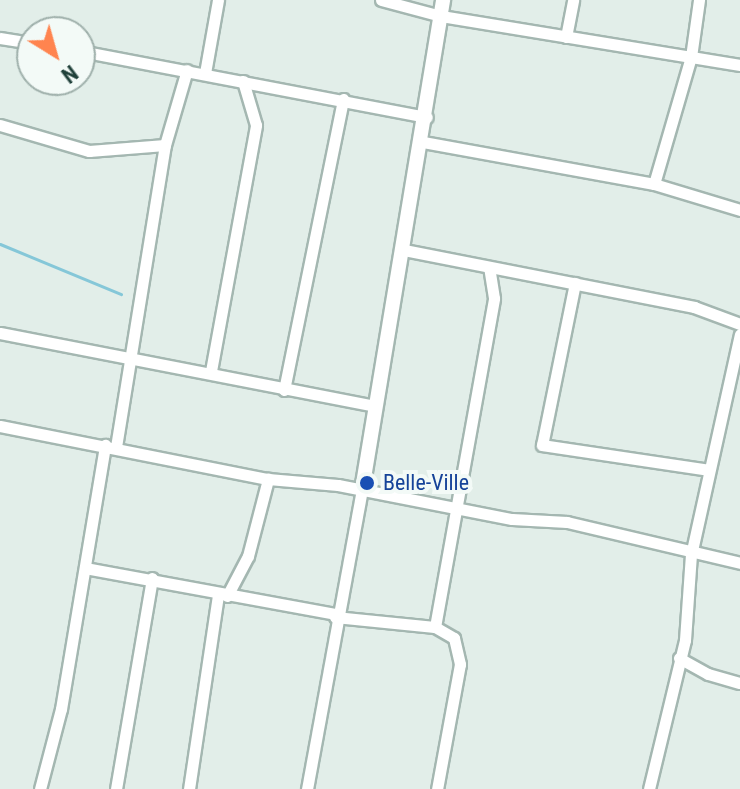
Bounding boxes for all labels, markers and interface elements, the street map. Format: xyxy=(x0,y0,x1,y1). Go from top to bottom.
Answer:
north arrow xyxy=(16,16,96,96)
text: N xyxy=(57,60,82,88)
place label: Belle-Ville xyxy=(383,470,469,496)
marker: Belle-Ville xyxy=(358,474,376,492)

